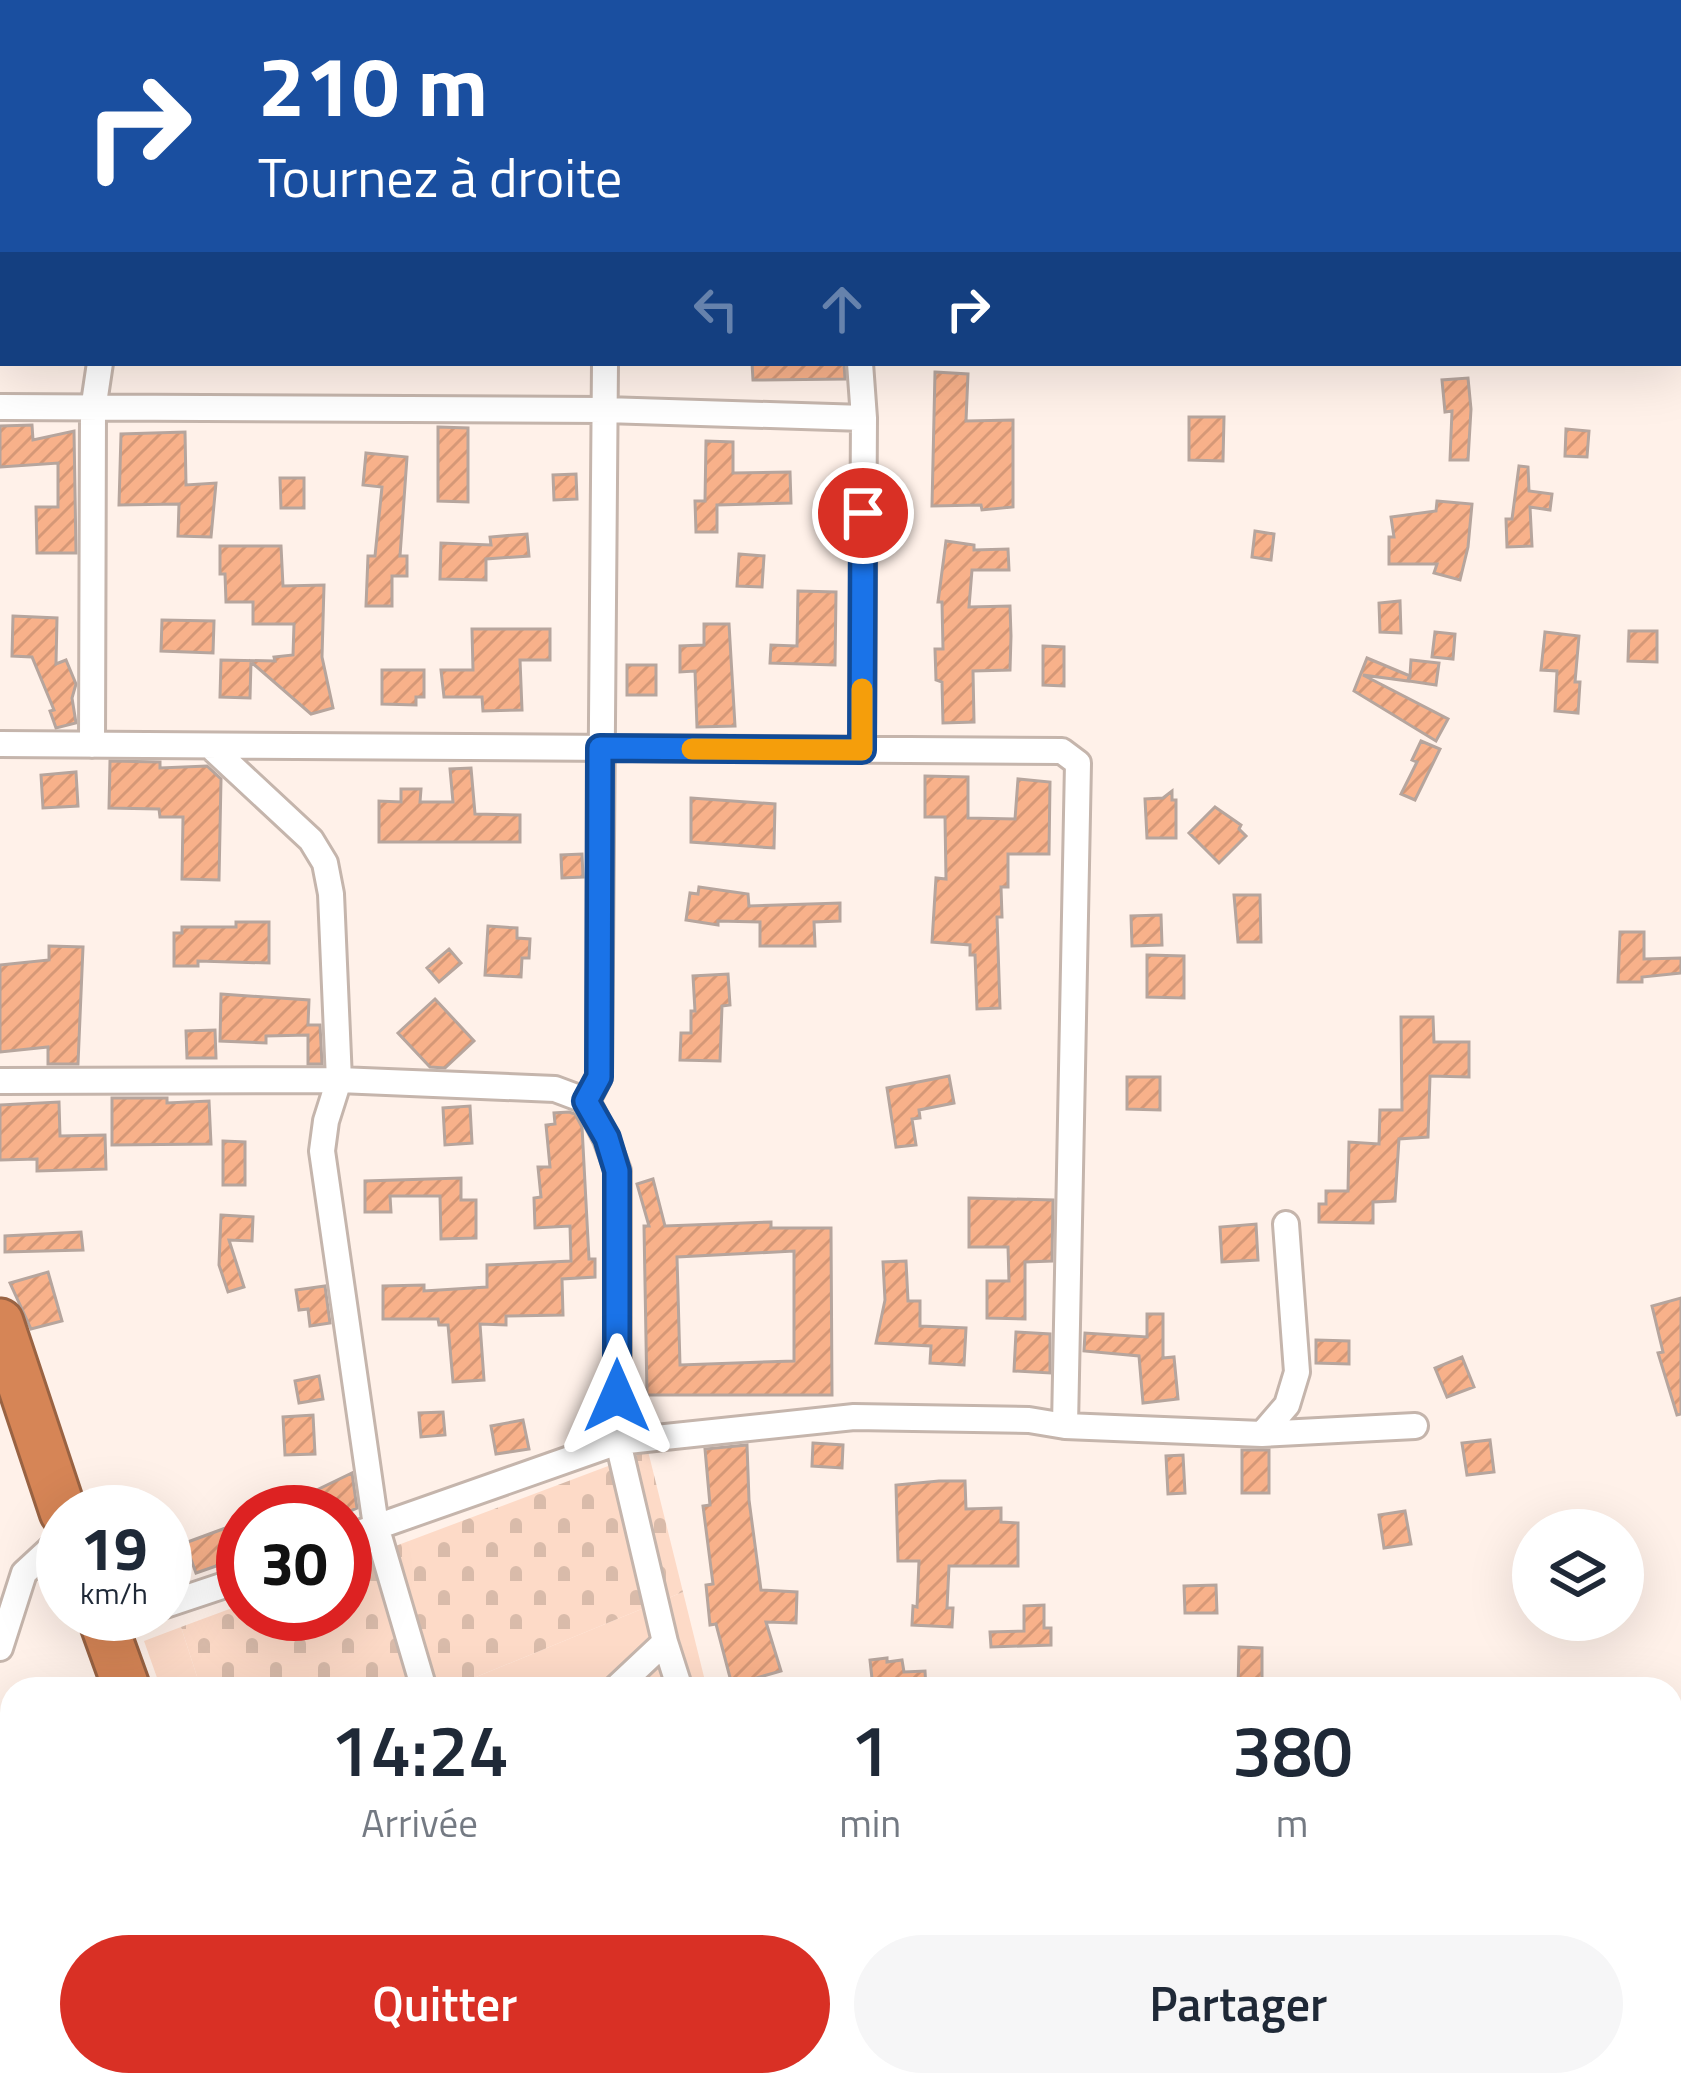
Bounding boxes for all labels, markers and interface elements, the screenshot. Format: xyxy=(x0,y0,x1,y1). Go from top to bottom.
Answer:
text: 210 m xyxy=(258,21,488,149)
icon: right xyxy=(60,48,216,204)
text: Tournez à droite xyxy=(258,136,622,218)
icon: left xyxy=(683,276,749,342)
icon: ahead xyxy=(809,276,875,342)
icon: right xyxy=(935,276,1001,342)
pin xyxy=(812,462,914,564)
icon: arrive xyxy=(830,480,896,546)
position arrow xyxy=(554,1333,680,1459)
speed limit sign: 30 xyxy=(216,1485,372,1641)
text: 19 xyxy=(80,1502,148,1593)
map controls xyxy=(1512,1509,1644,1641)
button: layers xyxy=(1512,1509,1644,1641)
text: km/h xyxy=(80,1570,148,1616)
text: 14:24 xyxy=(330,1694,509,1804)
text: 1 xyxy=(850,1694,890,1804)
text: 380 xyxy=(1232,1694,1353,1804)
text: Arrivée xyxy=(361,1793,478,1852)
text: min xyxy=(839,1793,901,1852)
text: m xyxy=(1276,1793,1308,1852)
button: Quitter xyxy=(60,1935,830,2073)
button: Partager xyxy=(854,1935,1623,2073)

